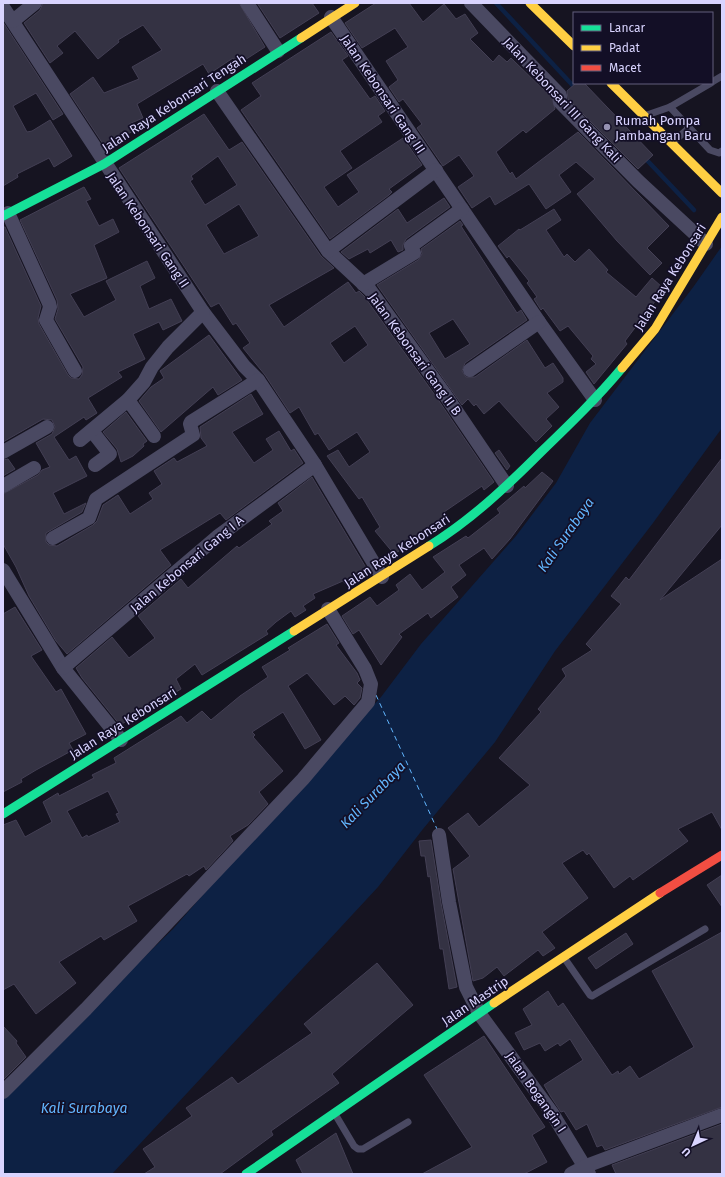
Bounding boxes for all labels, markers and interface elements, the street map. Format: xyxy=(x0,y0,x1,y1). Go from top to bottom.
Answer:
legend xyxy=(573,12,713,84)
text: Lancar xyxy=(609,21,646,35)
street label: Jalan Kebonsari Gang III xyxy=(338,32,428,156)
street label: Jalan Kebonsari III Gang Kali xyxy=(500,34,624,166)
text: Padat xyxy=(609,41,641,55)
street label: Jalan Raya Kebonsari Tengah xyxy=(99,51,249,155)
text: Macet xyxy=(609,61,642,75)
place label: Rumah Pompa Jambangan Baru xyxy=(615,113,712,143)
marker: Rumah Pompa Jambangan Baru xyxy=(602,122,612,132)
street label: Jalan Kebonsari Gang II xyxy=(104,169,192,291)
street label: Jalan Raya Kebonsari xyxy=(631,221,709,333)
street label: Jalan Kebonsari Gang II B xyxy=(366,290,464,418)
water label: Kali Surabaya xyxy=(534,495,598,575)
street label: Jalan Raya Kebonsari xyxy=(341,511,453,591)
street label: Jalan Kebonsari Gang I A xyxy=(127,512,247,616)
street label: Jalan Raya Kebonsari xyxy=(67,684,179,762)
water label: Kali Surabaya xyxy=(337,758,409,832)
street label: Jalan Mastrip xyxy=(439,973,511,1029)
street label: Jalan Bogangin I xyxy=(503,1049,569,1135)
water label: Kali Surabaya xyxy=(41,1100,127,1117)
north arrow xyxy=(673,1125,713,1165)
text: U xyxy=(679,1145,693,1159)

